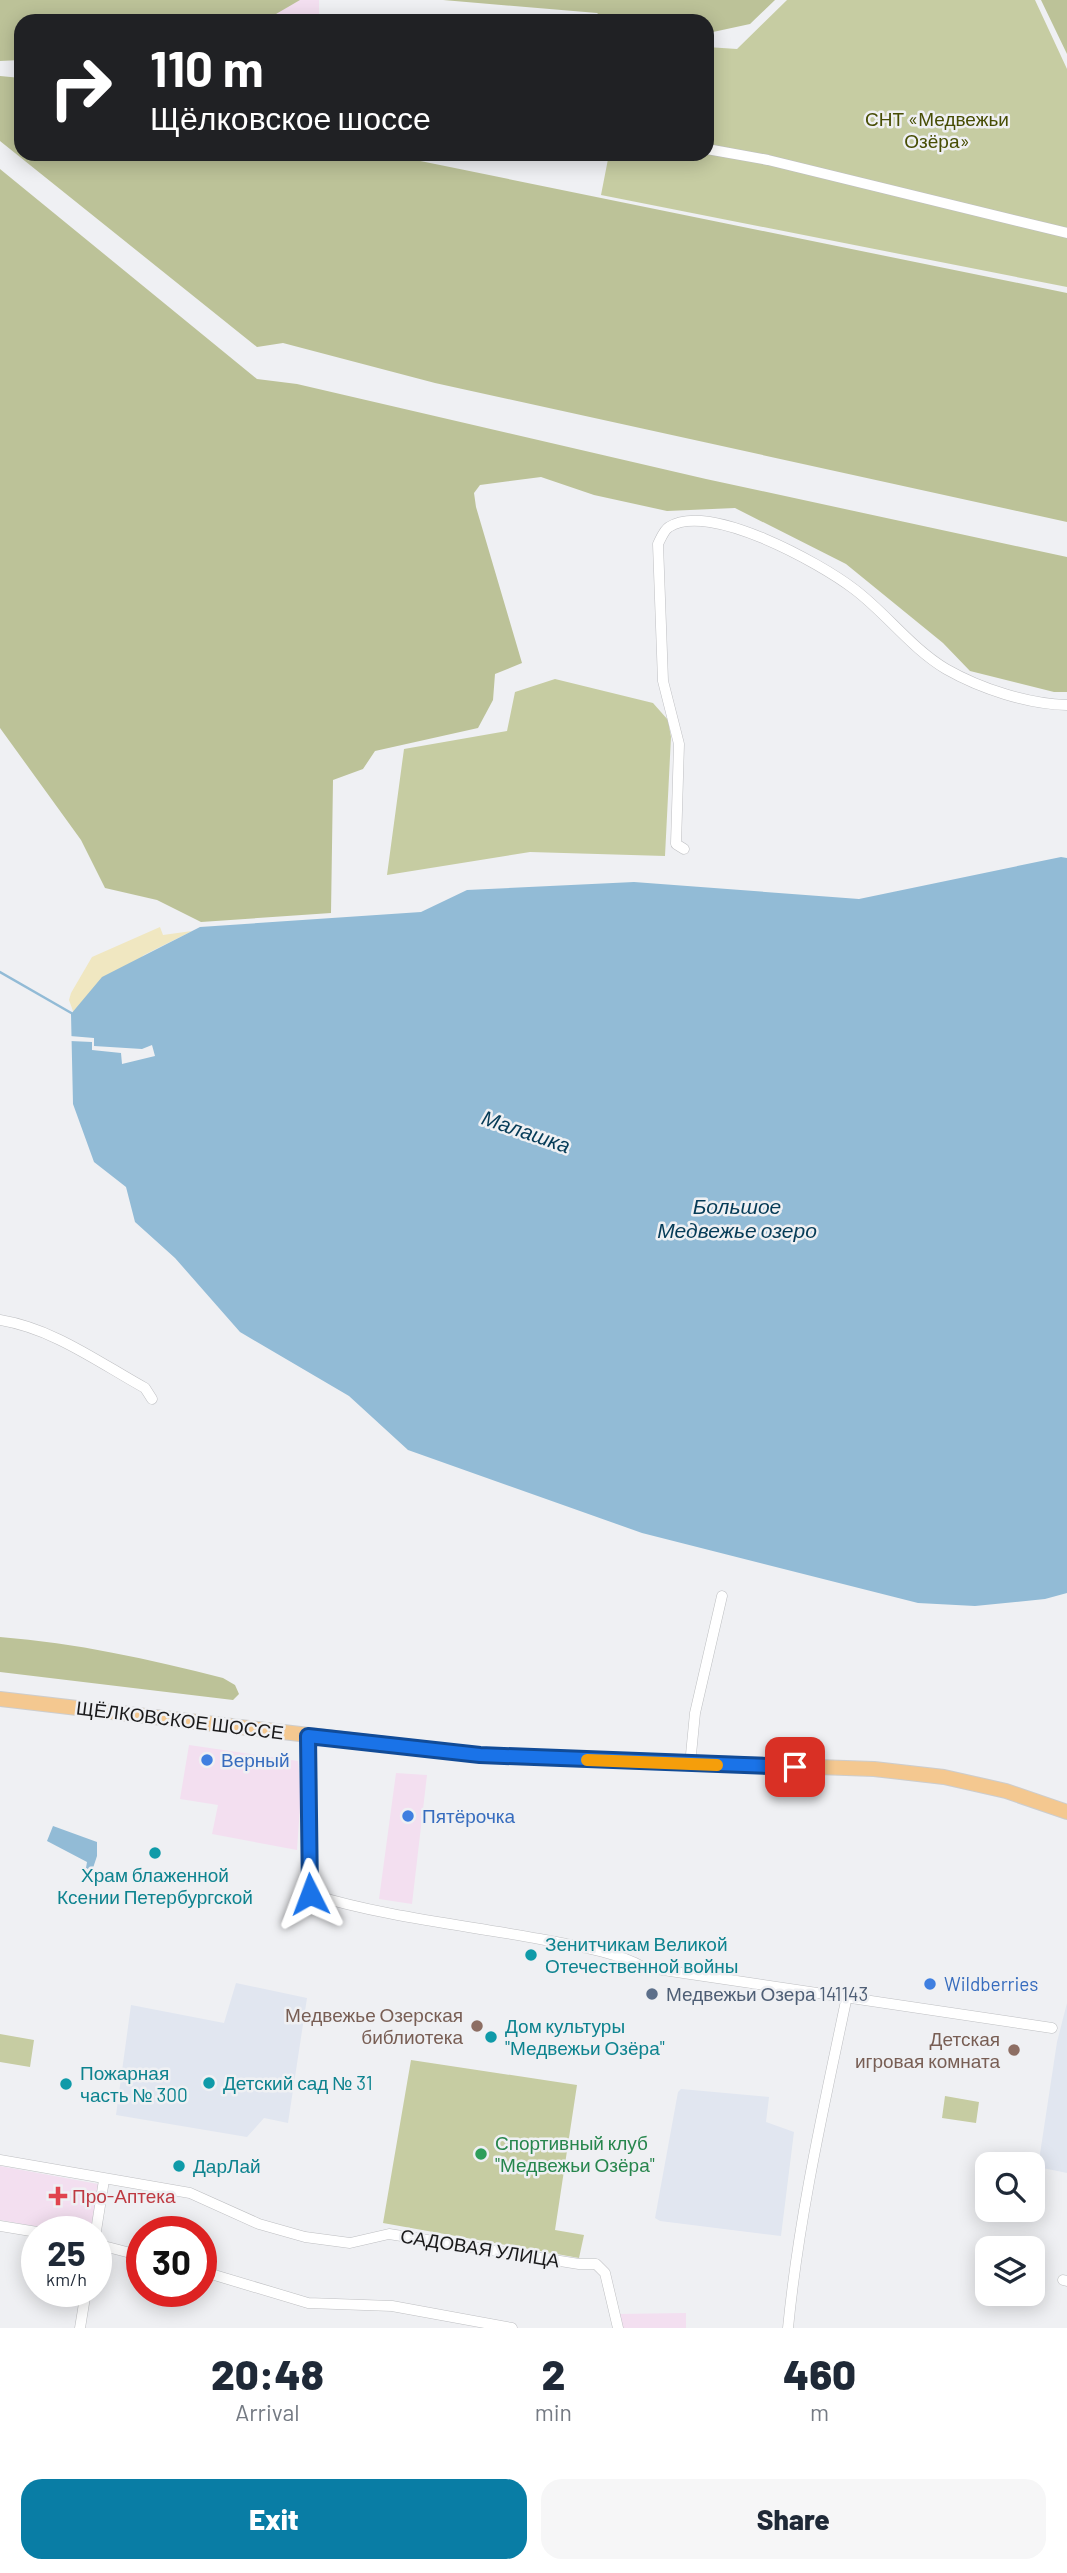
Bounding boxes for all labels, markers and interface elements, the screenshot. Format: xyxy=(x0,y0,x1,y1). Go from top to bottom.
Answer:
text: 110 m xyxy=(150,38,264,97)
icon: right xyxy=(35,42,126,133)
text: Щёлковское шоссе xyxy=(150,98,431,136)
park label: СНТ «Медвежьи Озёра» xyxy=(865,107,1009,152)
water label: Малашка xyxy=(479,1104,574,1157)
water label: Большое Медвежье озеро xyxy=(657,1193,817,1242)
street label: ЩЁЛКОВСКОЕ ШОССЕ xyxy=(75,1695,285,1744)
pin xyxy=(765,1737,825,1797)
place label: Верный xyxy=(221,1748,290,1771)
icon: arrive xyxy=(776,1748,814,1786)
marker: Верный xyxy=(199,1752,215,1768)
place label: Пятёрочка xyxy=(422,1804,516,1827)
marker: Пятёрочка xyxy=(400,1808,416,1824)
marker: Храм блаженной Ксении Петербургской xyxy=(147,1845,163,1861)
position arrow xyxy=(273,1857,347,1931)
place label: Храм блаженной Ксении Петербургской xyxy=(57,1863,253,1908)
place label: Зенитчикам Великой Отечественной войны xyxy=(545,1932,739,1977)
marker: Зенитчикам Великой Отечественной войны xyxy=(523,1947,539,1963)
place label: Wildberries xyxy=(944,1972,1038,1995)
marker: Wildberries xyxy=(922,1976,938,1992)
place label: Медвежьи Озера 141143 xyxy=(666,1982,868,2005)
marker: Медвежьи Озера 141143 xyxy=(644,1986,660,2002)
place label: Медвежье Озерская библиотека xyxy=(285,2003,463,2048)
place label: Дом культуры "Медвежьи Озёра" xyxy=(505,2014,665,2059)
marker: Медвежье Озерская библиотека xyxy=(469,2018,485,2034)
place label: Детская игровая комната xyxy=(855,2027,1000,2072)
marker: Дом культуры "Медвежьи Озёра" xyxy=(483,2029,499,2045)
marker: Детская игровая комната xyxy=(1006,2042,1022,2058)
place label: Пожарная часть № 300 xyxy=(80,2061,188,2106)
place label: Детский сад № 31 xyxy=(223,2071,373,2094)
marker: Детский сад № 31 xyxy=(201,2075,217,2091)
marker: Пожарная часть № 300 xyxy=(58,2076,74,2092)
place label: Спортивный клуб "Медвежьи Озёра" xyxy=(495,2131,655,2176)
marker: Спортивный клуб "Медвежьи Озёра" xyxy=(473,2146,489,2162)
map controls xyxy=(975,2152,1045,2306)
button: search xyxy=(975,2152,1045,2222)
place label: ДарЛай xyxy=(193,2154,261,2177)
marker: ДарЛай xyxy=(171,2158,187,2174)
place label: Про-Аптека xyxy=(72,2184,176,2207)
marker: Про-Аптека xyxy=(50,2188,66,2204)
speed limit sign: 30 xyxy=(126,2216,217,2307)
street label: САДОВАЯ УЛИЦА xyxy=(399,2224,562,2271)
text: 25 xyxy=(47,2231,86,2273)
button: layers xyxy=(975,2236,1045,2306)
text: km/h xyxy=(46,2268,87,2290)
text: 20:48 xyxy=(211,2348,324,2398)
text: 2 xyxy=(541,2348,565,2398)
text: 460 xyxy=(783,2348,856,2398)
text: Arrival xyxy=(235,2398,299,2426)
text: min xyxy=(535,2398,572,2426)
text: m xyxy=(810,2398,829,2426)
button: Exit xyxy=(21,2479,527,2559)
button: Share xyxy=(541,2479,1046,2559)

